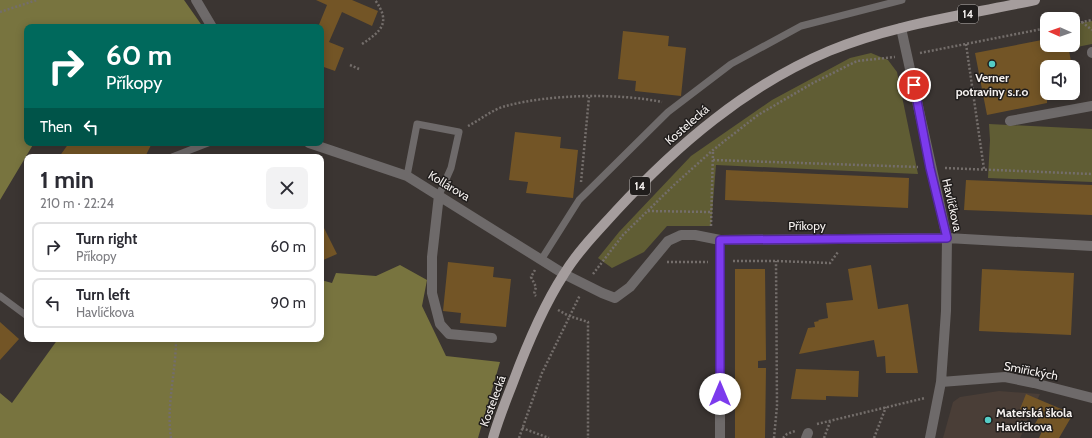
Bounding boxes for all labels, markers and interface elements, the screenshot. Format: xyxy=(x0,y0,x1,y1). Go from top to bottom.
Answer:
road number: 14 xyxy=(958,5,978,23)
north arrow xyxy=(1040,12,1080,52)
map controls xyxy=(1040,12,1080,100)
text: 60 m xyxy=(106,38,172,72)
icon: right xyxy=(40,40,92,92)
marker: Verner potraviny s.r.o xyxy=(987,59,997,69)
button: sound xyxy=(1040,60,1080,100)
pin xyxy=(897,68,931,102)
place label: Verner potraviny s.r.o xyxy=(956,70,1028,99)
text: Příkopy xyxy=(106,72,162,94)
icon: arrive xyxy=(903,74,925,96)
street label: Kostelecká xyxy=(662,101,712,148)
icon: left xyxy=(80,116,102,138)
text: Then xyxy=(40,118,72,136)
text: 1 min xyxy=(40,165,94,194)
button: close xyxy=(266,167,308,209)
street label: Kollárova xyxy=(426,167,473,204)
road number: 14 xyxy=(630,177,650,195)
street label: Havlíčkova xyxy=(939,177,966,233)
text: 210 m · 22:24 xyxy=(40,195,114,211)
street label: Příkopy xyxy=(788,218,826,233)
text: Turn right xyxy=(76,230,137,248)
icon: right xyxy=(42,236,64,258)
text: 60 m xyxy=(270,238,306,256)
text: Příkopy xyxy=(76,248,117,264)
text: Turn left xyxy=(76,286,130,304)
icon: left xyxy=(42,292,64,314)
text: 90 m xyxy=(270,294,306,312)
text: Havlíčkova xyxy=(76,304,134,320)
street label: Smiřických xyxy=(1003,358,1060,383)
street label: Kostelecká xyxy=(476,373,509,429)
position arrow xyxy=(699,373,741,415)
place label: Mateřská škola Havlíčkova xyxy=(996,405,1072,434)
marker: Mateřská škola Havlíčkova xyxy=(983,415,993,425)

